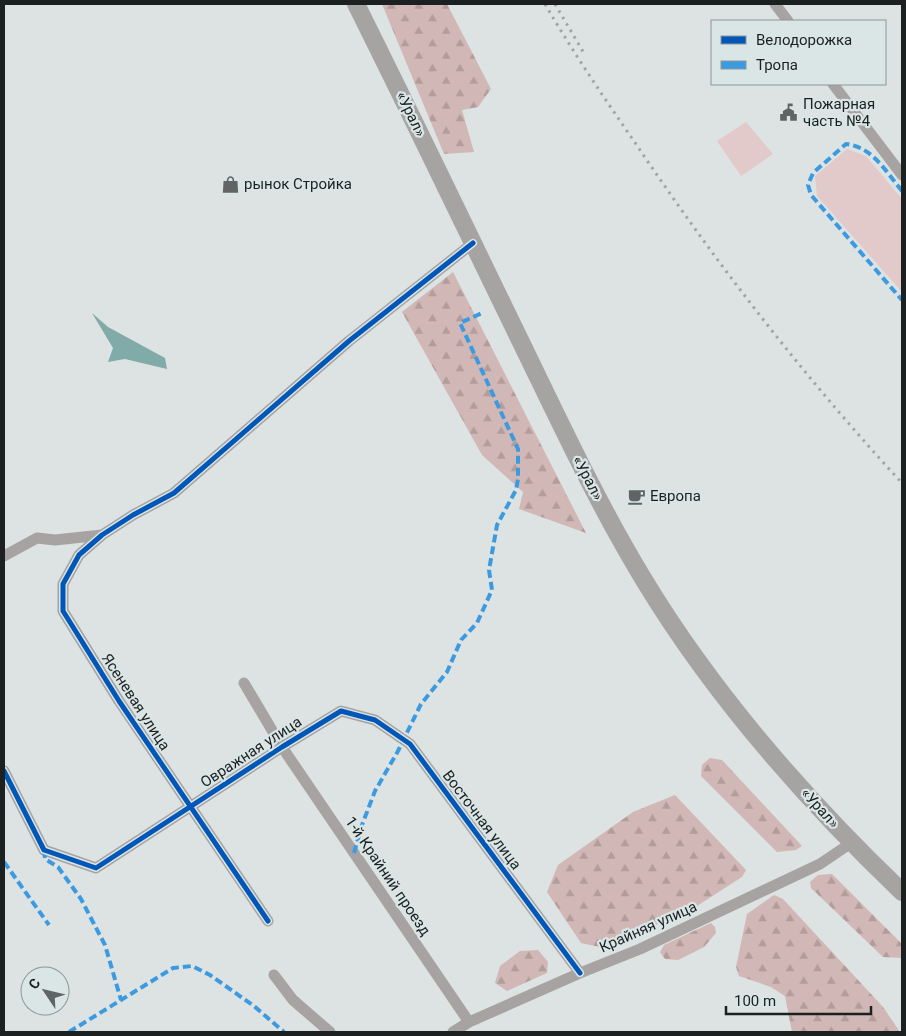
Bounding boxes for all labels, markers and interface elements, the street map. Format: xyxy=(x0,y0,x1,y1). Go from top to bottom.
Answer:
legend xyxy=(711,20,886,85)
text: Велодорожка xyxy=(756,31,852,49)
text: Тропа xyxy=(756,56,798,74)
street label: «Урал» xyxy=(392,88,430,140)
place label: Пожарная часть №4 xyxy=(803,95,875,130)
public building icon: Пожарная часть №4 xyxy=(779,103,799,123)
shop icon: рынок Стройка xyxy=(220,174,240,194)
place label: рынок Стройка xyxy=(244,175,352,193)
street label: «Урал» xyxy=(569,453,607,503)
cafe icon: Европа xyxy=(626,486,646,506)
place label: Европа xyxy=(650,487,701,505)
street label: Ясеневая улица xyxy=(98,650,174,754)
street label: Овражная улица xyxy=(197,713,305,791)
street label: Восточная улица xyxy=(439,767,525,873)
street label: «Урал» xyxy=(797,784,843,832)
street label: 1-й Крайний проезд xyxy=(342,813,434,939)
street label: Крайняя улица xyxy=(596,897,700,957)
north arrow xyxy=(20,966,70,1016)
text: С xyxy=(25,975,44,992)
scale bar xyxy=(726,984,871,1016)
text: 100 m xyxy=(734,992,776,1010)

